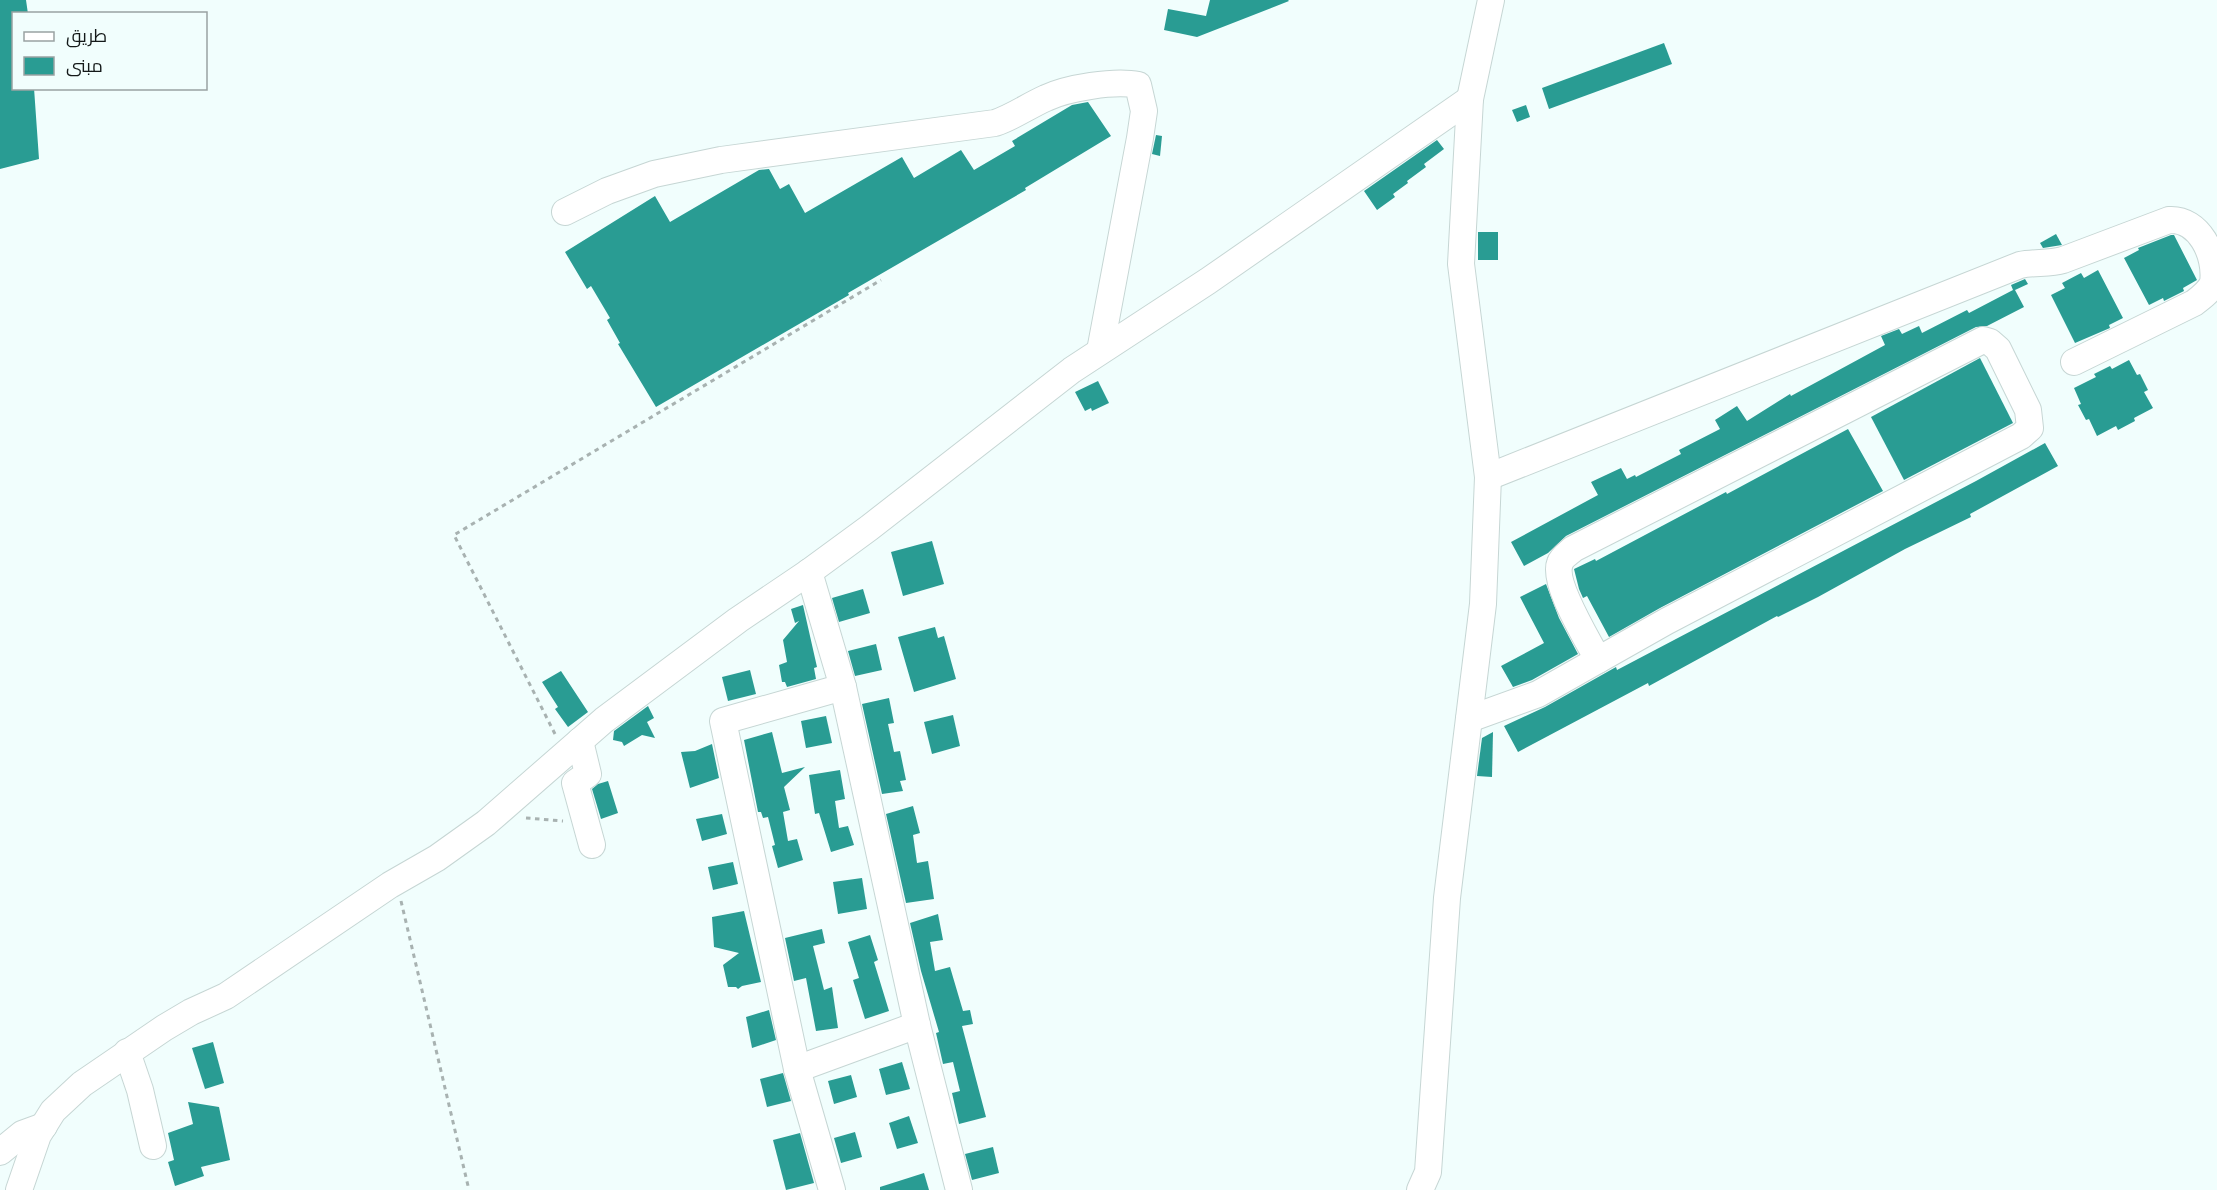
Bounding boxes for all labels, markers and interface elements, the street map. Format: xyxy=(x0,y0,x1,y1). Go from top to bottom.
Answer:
legend xyxy=(12,12,207,90)
text: طريق xyxy=(66,24,107,48)
text: مبنى xyxy=(66,54,103,77)

